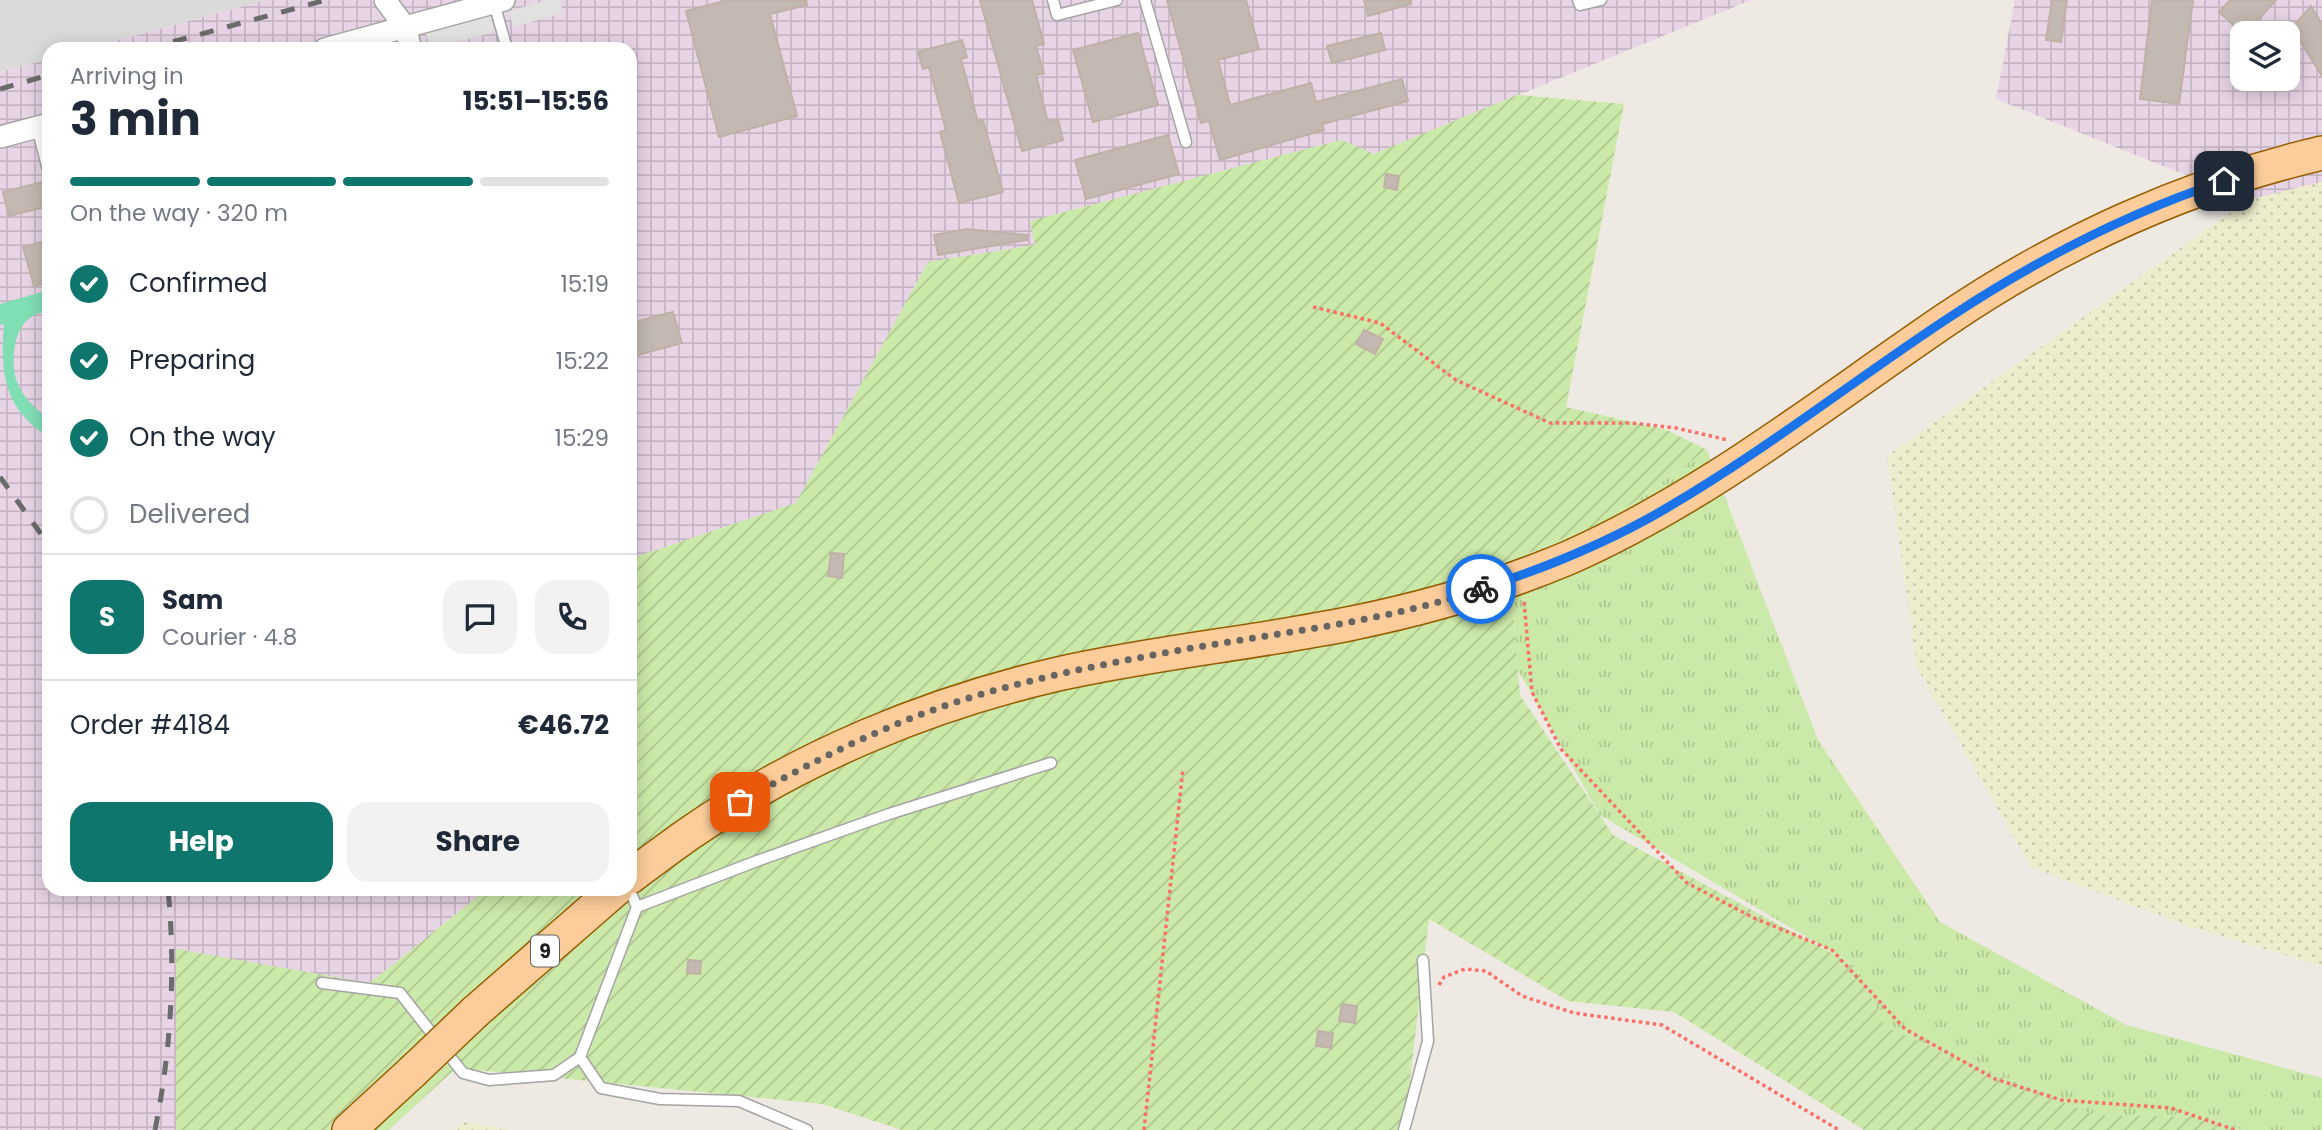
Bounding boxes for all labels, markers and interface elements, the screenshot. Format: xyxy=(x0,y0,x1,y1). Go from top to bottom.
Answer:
map controls xyxy=(2230,21,2300,91)
button: layers xyxy=(2230,21,2300,91)
text: Arriving in xyxy=(70,60,184,92)
text: 15:51–15:56 xyxy=(463,83,609,119)
text: 3 min xyxy=(70,87,201,151)
pin xyxy=(2194,151,2254,211)
icon: home xyxy=(2205,162,2243,200)
text: On the way · 320 m xyxy=(70,197,288,229)
icon: check xyxy=(70,265,108,303)
text: Confirmed xyxy=(129,265,267,301)
text: 15:19 xyxy=(560,268,609,300)
icon: check xyxy=(70,342,108,380)
text: Preparing xyxy=(129,342,255,378)
text: 15:22 xyxy=(556,345,609,377)
icon: check xyxy=(70,419,108,457)
text: On the way xyxy=(129,419,276,455)
text: 15:29 xyxy=(555,422,609,454)
text: Delivered xyxy=(129,496,250,532)
courier xyxy=(1446,554,1516,624)
icon: bike xyxy=(1462,570,1500,608)
button: chat xyxy=(443,580,517,654)
button: phone xyxy=(535,580,609,654)
text: Sam xyxy=(162,582,223,618)
text: S xyxy=(99,599,115,635)
text: Courier · 4.8 xyxy=(162,621,297,653)
text: Order #4184 xyxy=(70,707,230,743)
text: €46.72 xyxy=(518,707,609,743)
pin xyxy=(710,772,770,832)
icon: bag xyxy=(721,783,759,821)
button: Help xyxy=(70,802,333,882)
button: Share xyxy=(347,802,609,882)
road number: 9 xyxy=(531,936,559,967)

